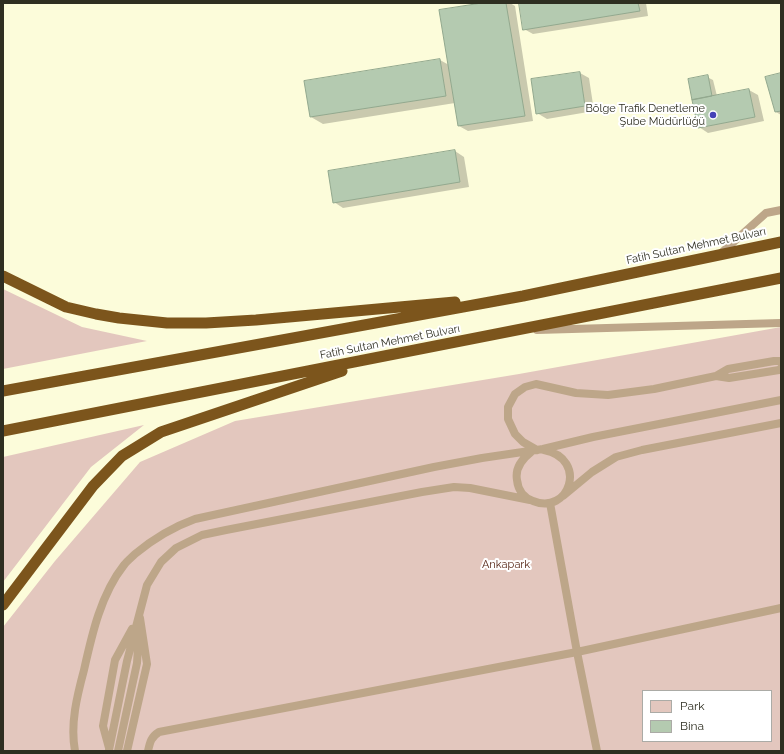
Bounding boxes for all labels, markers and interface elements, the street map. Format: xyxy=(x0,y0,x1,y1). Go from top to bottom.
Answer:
place label: Bölge Trafik Denetleme Şube Müdürlüğü xyxy=(586,102,705,128)
marker: Bölge Trafik Denetleme Şube Müdürlüğü xyxy=(708,110,718,120)
street label: Fatih Sultan Mehmet Bulvarı xyxy=(625,225,767,267)
street label: Fatih Sultan Mehmet Bulvarı xyxy=(319,322,461,362)
park label: Ankapark xyxy=(482,558,530,572)
legend xyxy=(642,690,772,742)
text: Park xyxy=(680,699,705,713)
text: Bina xyxy=(680,719,704,733)

